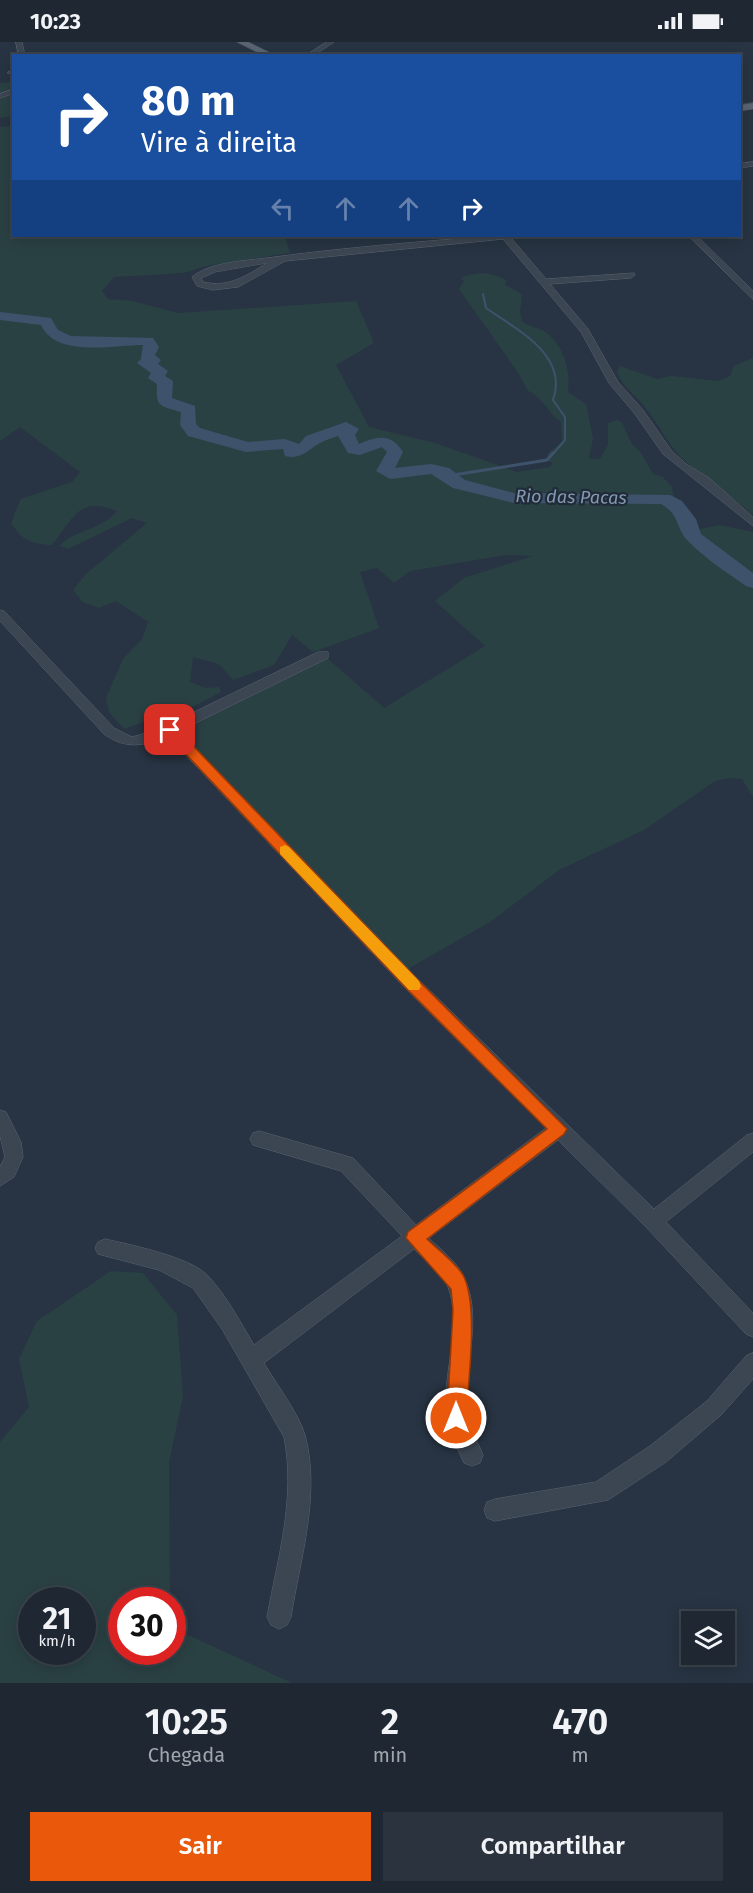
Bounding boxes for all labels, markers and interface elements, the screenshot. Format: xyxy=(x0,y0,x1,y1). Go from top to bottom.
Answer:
text: 10:23 xyxy=(30,8,81,35)
text: 80 m xyxy=(141,76,235,126)
icon: right xyxy=(42,78,120,156)
text: Vire à direita xyxy=(141,127,297,159)
icon: left xyxy=(266,192,299,225)
icon: ahead xyxy=(329,192,362,225)
icon: ahead xyxy=(392,192,425,225)
icon: right xyxy=(455,192,488,225)
water label: Rio das Pacas xyxy=(515,485,627,509)
pin xyxy=(144,704,195,755)
icon: arrive xyxy=(153,713,186,746)
position arrow xyxy=(424,1386,488,1450)
speed limit sign: 30 xyxy=(108,1587,186,1665)
text: 21 xyxy=(43,1601,71,1637)
map controls xyxy=(681,1611,735,1665)
button: layers xyxy=(681,1611,735,1665)
text: km/h xyxy=(38,1632,76,1650)
text: 10:25 xyxy=(145,1700,228,1744)
text: 2 xyxy=(381,1700,399,1744)
text: 470 xyxy=(552,1700,608,1744)
text: Chegada xyxy=(148,1743,225,1767)
text: min xyxy=(373,1743,407,1767)
text: m xyxy=(572,1743,589,1767)
button: Sair xyxy=(30,1812,371,1881)
button: Compartilhar xyxy=(383,1812,723,1881)

